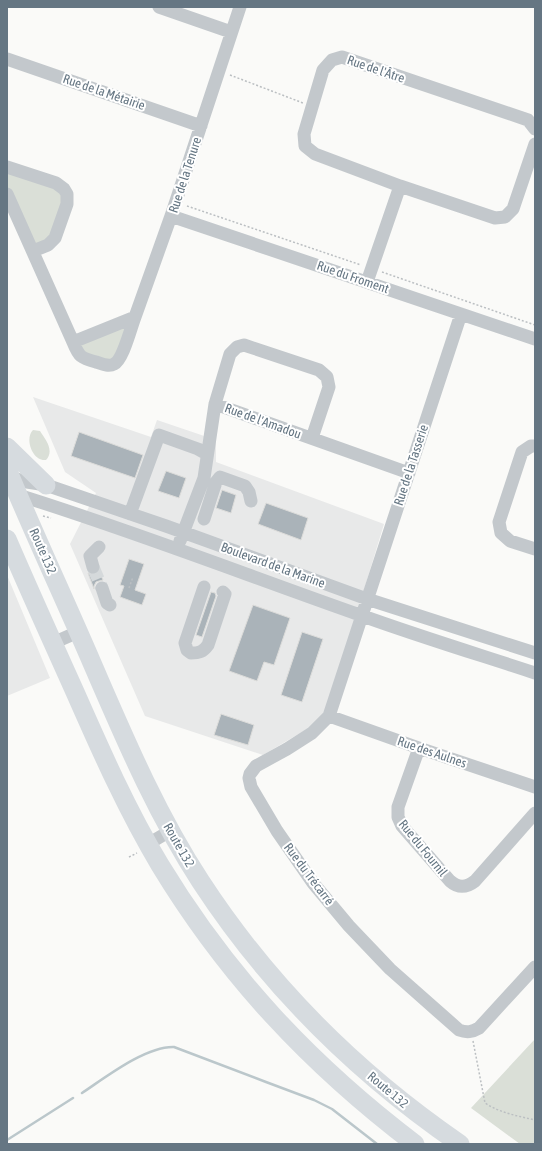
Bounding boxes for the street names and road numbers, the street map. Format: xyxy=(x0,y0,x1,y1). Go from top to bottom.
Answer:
street label: Rue de l'Âtre xyxy=(345,52,407,86)
street label: Rue de la Métairie xyxy=(61,71,147,113)
street label: Rue de la Tenure xyxy=(166,135,204,215)
street label: Rue du Froment xyxy=(315,258,391,296)
street label: Rue de l'Amadou xyxy=(223,400,303,442)
street label: Rue de la Tasserie xyxy=(391,423,431,507)
street label: Route 132 xyxy=(26,526,60,576)
street label: Boulevard de la Marine xyxy=(219,539,327,591)
street label: Rue des Aulnes xyxy=(396,733,469,771)
street label: Rue du Fournil xyxy=(396,817,451,880)
street label: Route 132 xyxy=(160,820,198,870)
street label: Rue du Trécarré xyxy=(281,840,337,908)
street label: Route 132 xyxy=(365,1069,411,1111)

